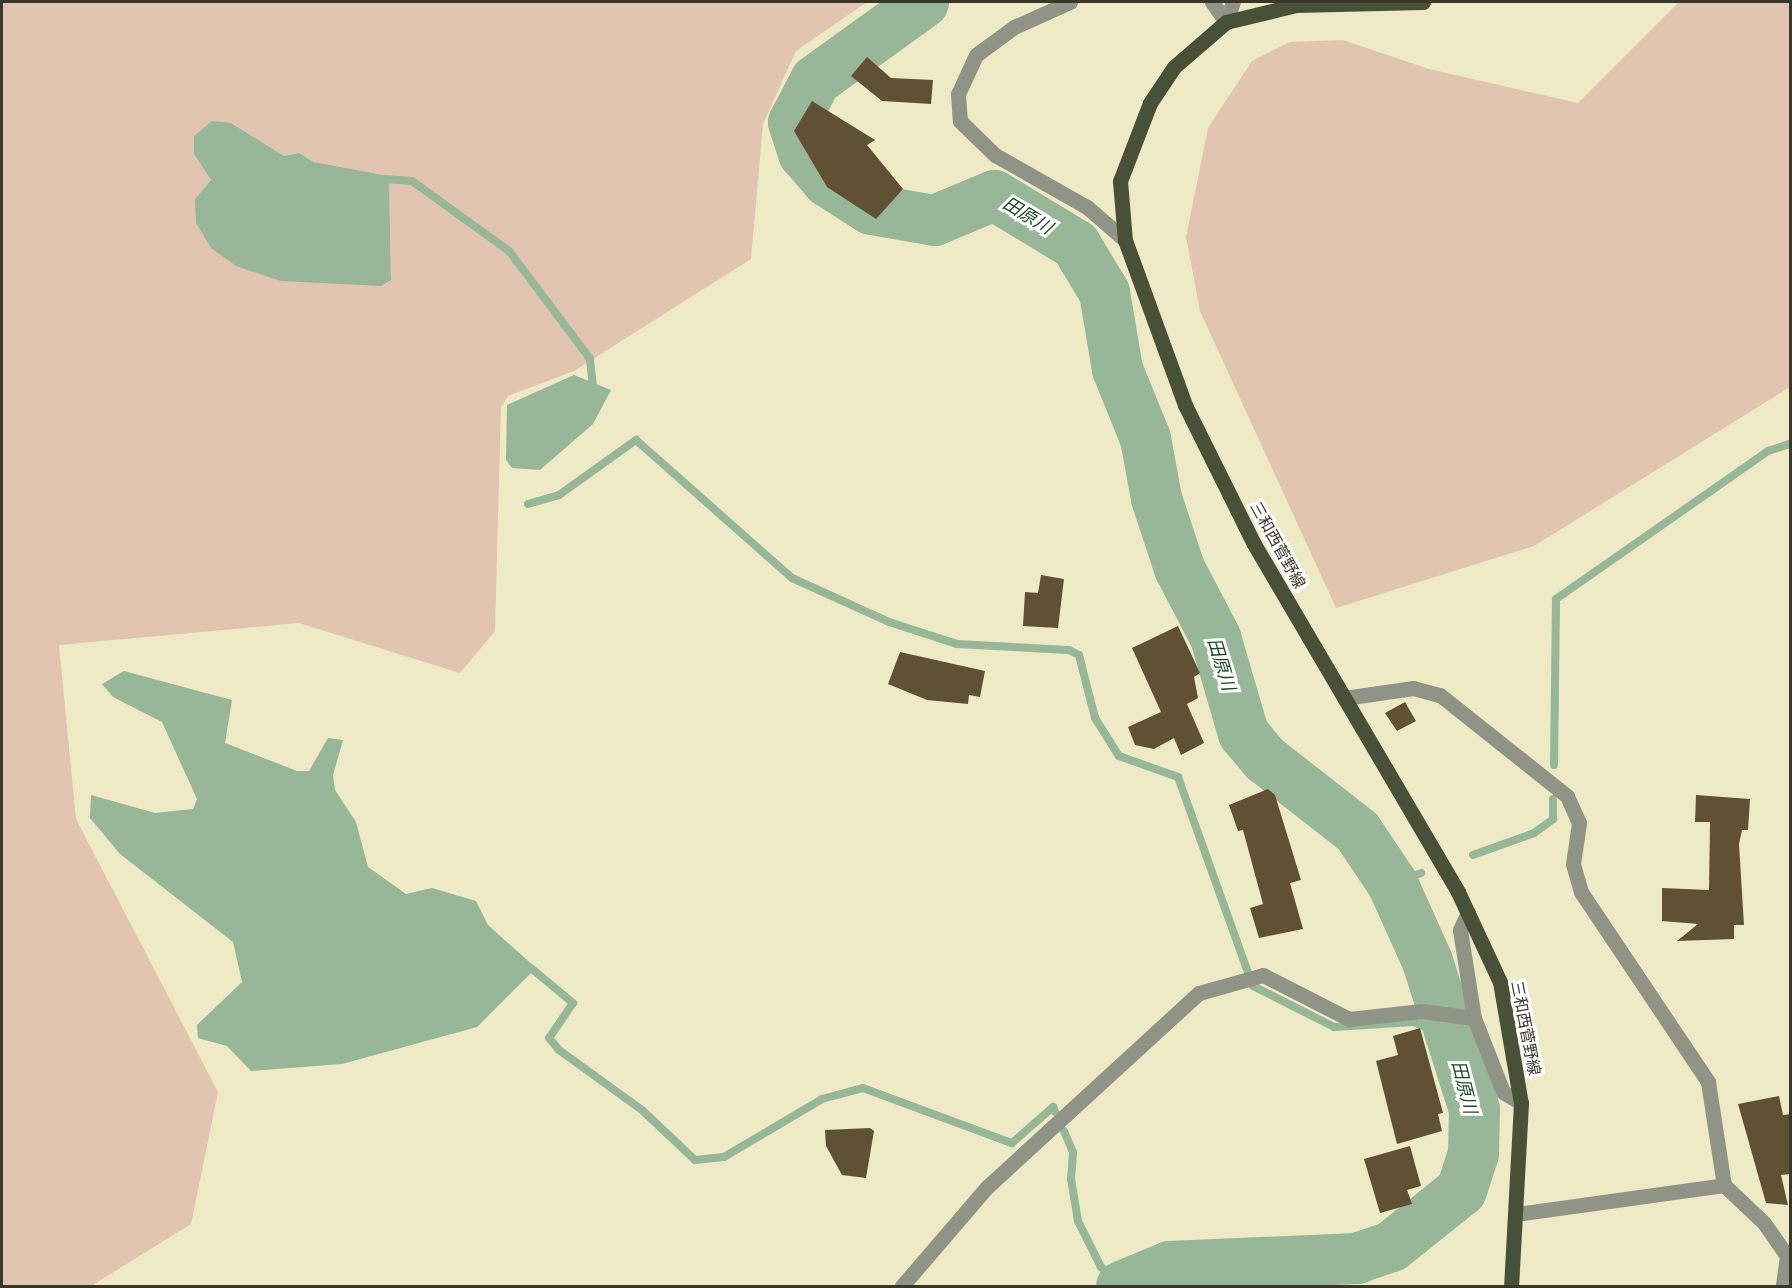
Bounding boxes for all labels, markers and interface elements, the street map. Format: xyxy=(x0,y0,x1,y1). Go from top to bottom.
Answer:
water label: 田原川 xyxy=(999,192,1057,238)
street label: 三和西菅野線 xyxy=(1246,498,1310,592)
water label: 田原川 xyxy=(1204,635,1240,693)
street label: 三和西菅野線 xyxy=(1507,979,1545,1077)
water label: 田原川 xyxy=(1448,1058,1482,1116)

